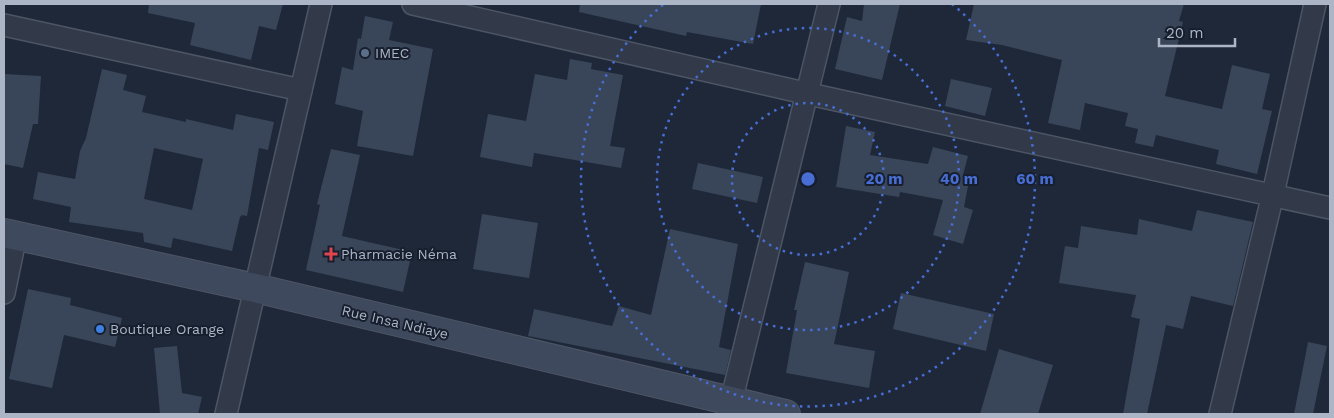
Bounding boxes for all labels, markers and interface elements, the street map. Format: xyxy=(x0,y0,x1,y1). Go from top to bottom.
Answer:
scale bar xyxy=(1159,15,1235,47)
text: 20 m xyxy=(1166,24,1204,42)
place label: IMEC xyxy=(375,45,409,61)
marker: IMEC xyxy=(359,47,371,59)
centre of rings xyxy=(799,170,817,188)
text: 20 m xyxy=(865,170,903,188)
text: 40 m xyxy=(940,170,978,188)
text: 60 m xyxy=(1016,170,1054,188)
place label: Pharmacie Néma xyxy=(341,246,457,262)
marker: Pharmacie Néma xyxy=(325,248,337,260)
street label: Rue Insa Ndiaye xyxy=(340,302,450,342)
place label: Boutique Orange xyxy=(110,321,224,337)
marker: Boutique Orange xyxy=(94,323,106,335)

